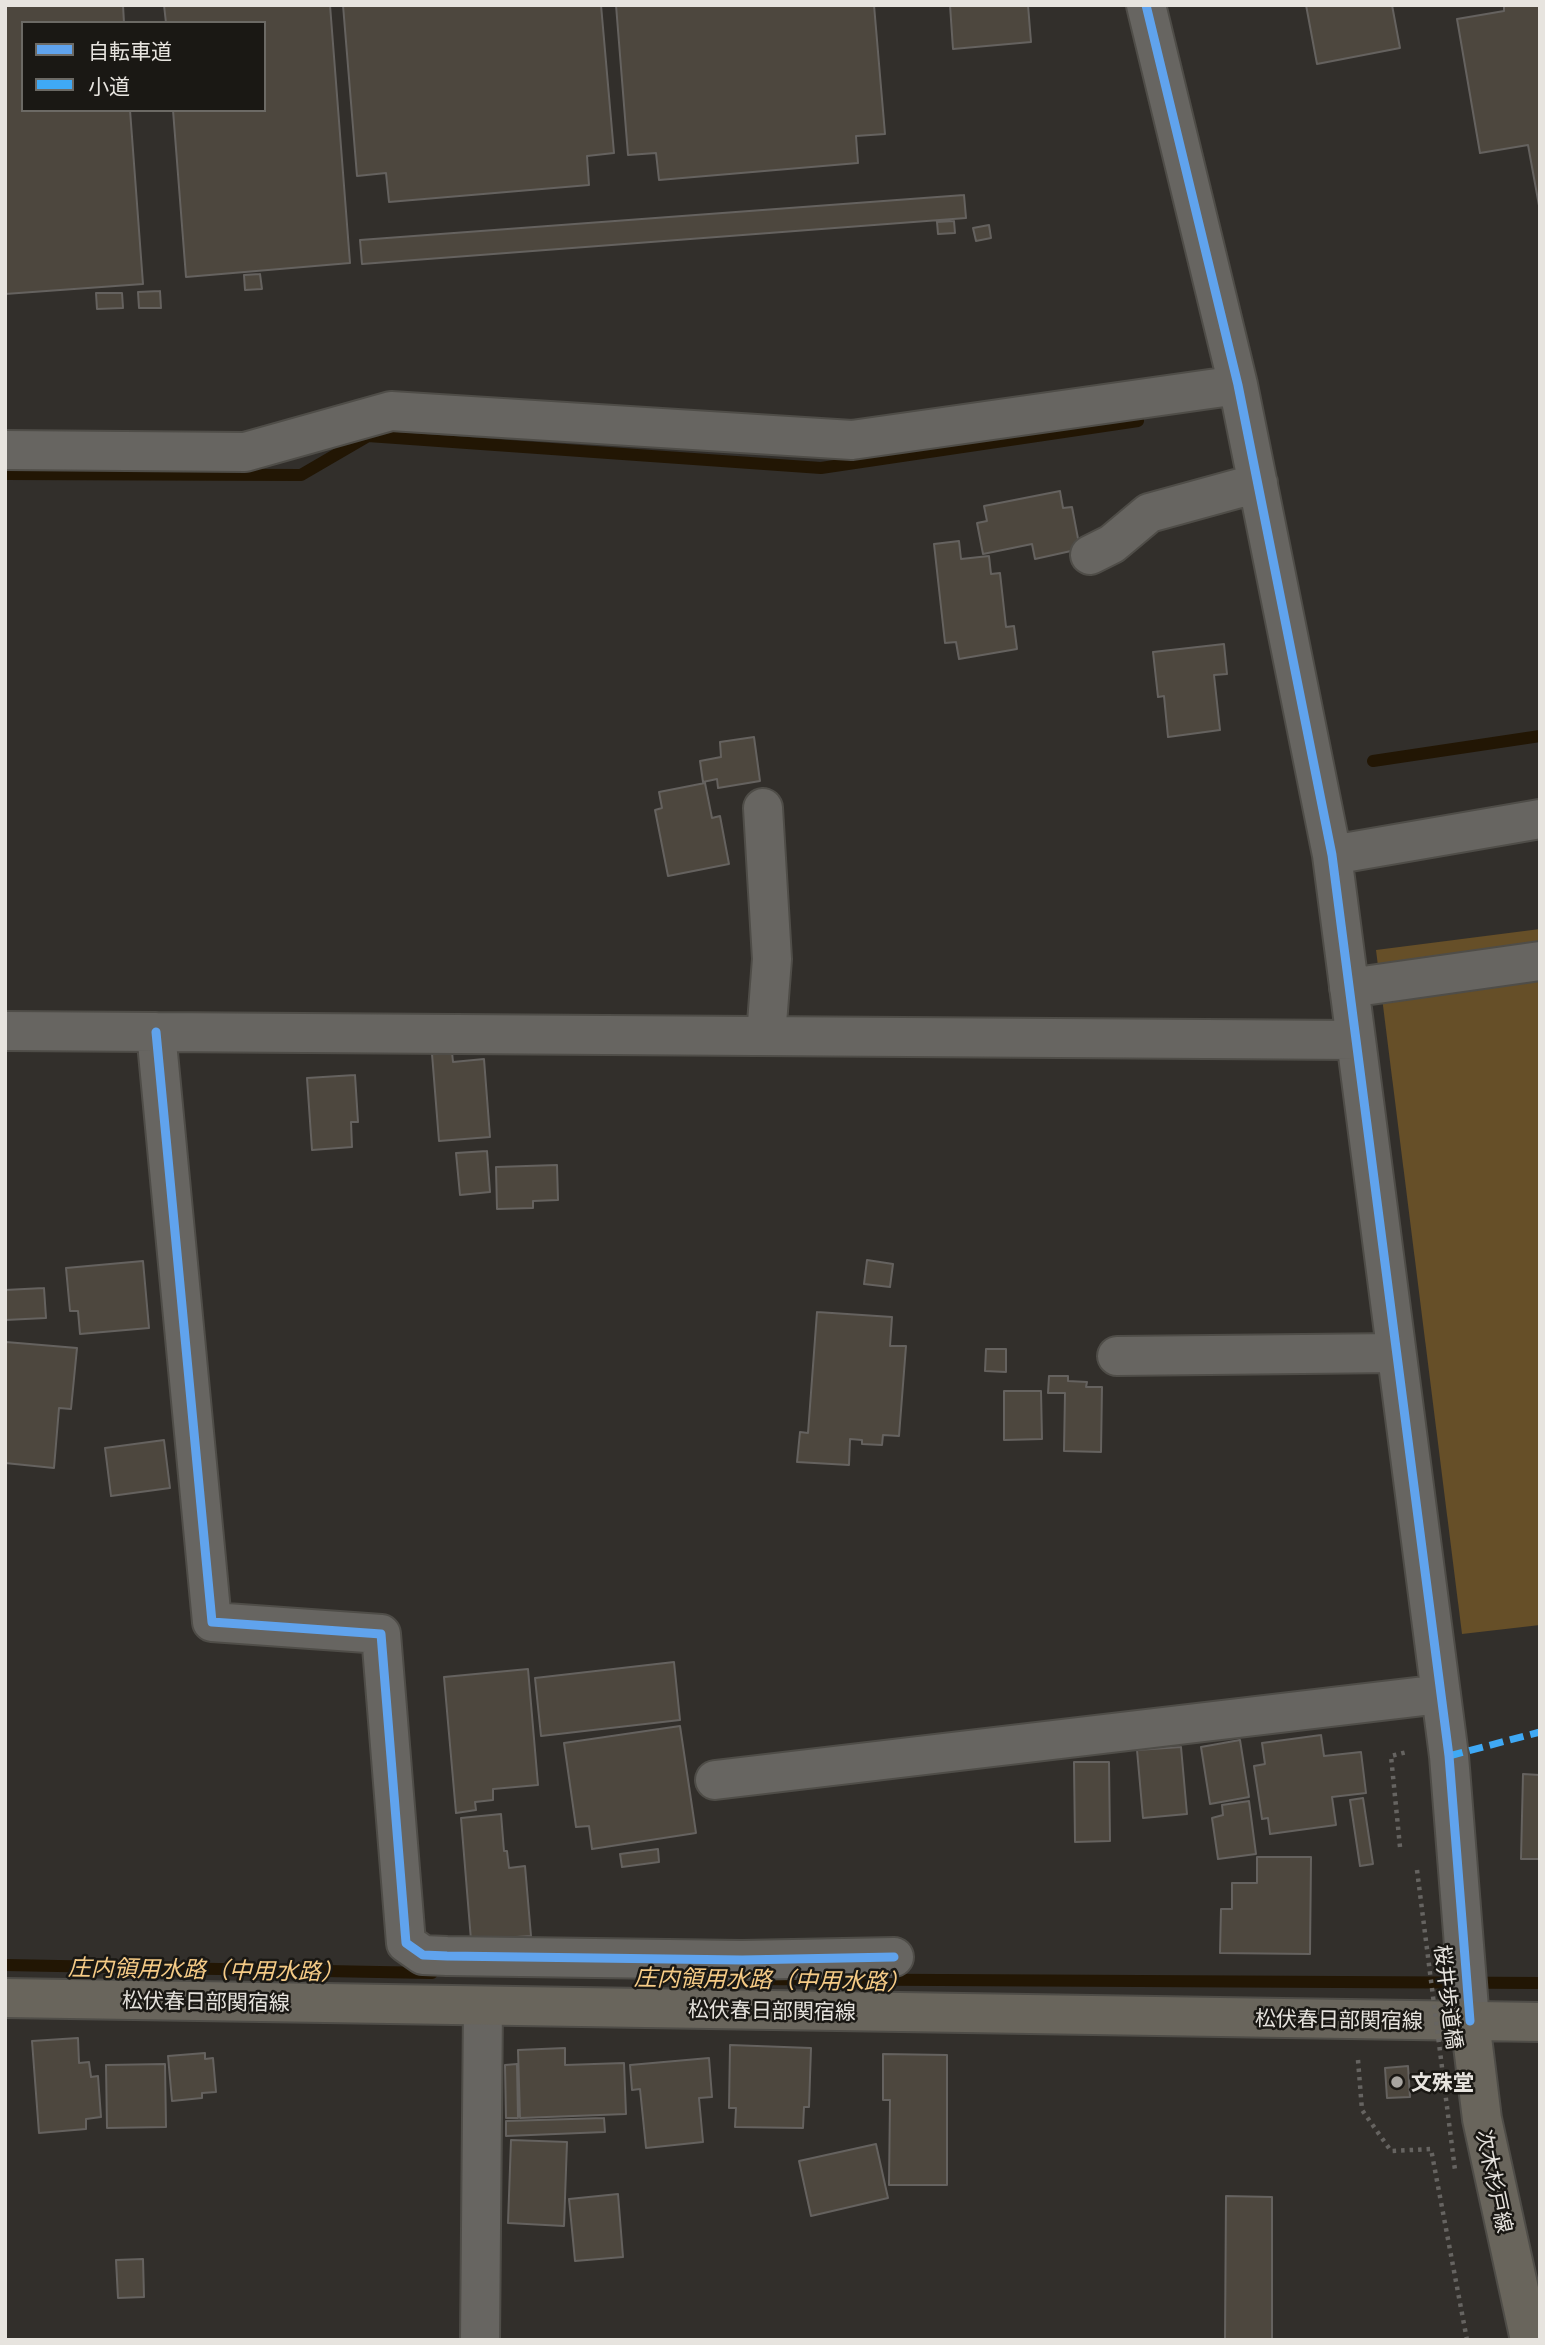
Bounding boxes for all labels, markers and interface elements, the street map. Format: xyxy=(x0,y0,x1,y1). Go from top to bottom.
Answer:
legend xyxy=(21,21,266,112)
text: 自転車道 xyxy=(88,35,172,65)
text: 小道 xyxy=(88,70,130,100)
street label: 桜井歩道橋 xyxy=(1430,1943,1468,2051)
water label: 庄内領用水路（中用水路） xyxy=(68,1953,344,1985)
water label: 庄内領用水路（中用水路） xyxy=(634,1963,910,1995)
street label: 松伏春日部関宿線 xyxy=(122,1987,290,2015)
street label: 松伏春日部関宿線 xyxy=(688,1996,856,2024)
street label: 松伏春日部関宿線 xyxy=(1255,2005,1423,2033)
place label: 文殊堂 xyxy=(1411,2069,1474,2095)
marker: 文殊堂 xyxy=(1389,2074,1405,2090)
street label: 次木杉戸線 xyxy=(1472,2127,1518,2235)

